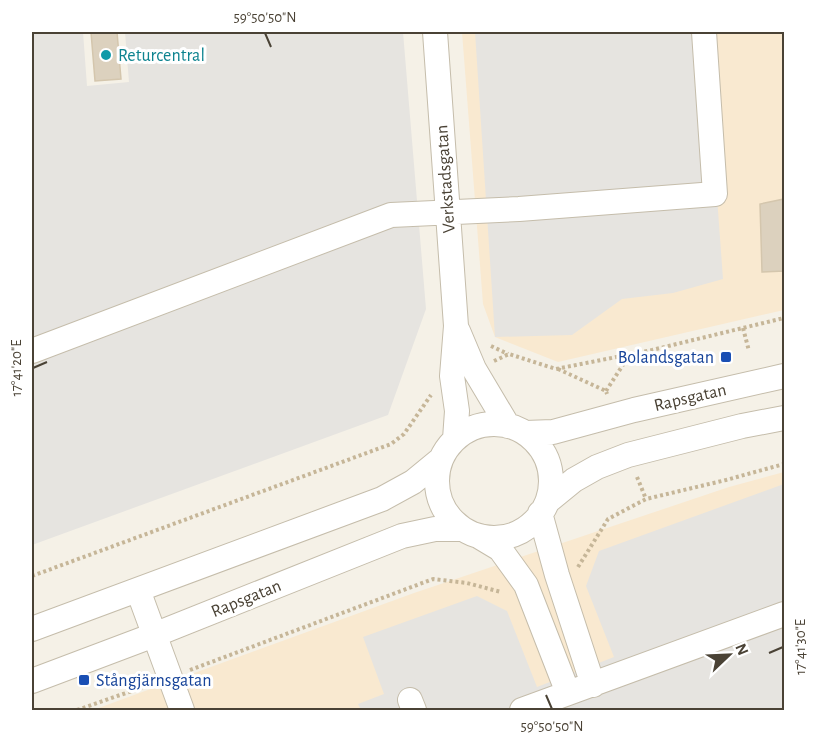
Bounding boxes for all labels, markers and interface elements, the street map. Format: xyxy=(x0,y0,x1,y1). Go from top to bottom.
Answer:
text: 59°50'50"N xyxy=(233,10,297,25)
place label: Returcentral xyxy=(118,47,205,65)
marker: Returcentral xyxy=(99,48,113,62)
street label: Verkstadsgatan xyxy=(433,124,459,234)
text: 17°41'20"E xyxy=(9,340,24,396)
place label: Bolandsgatan xyxy=(618,349,714,367)
marker: Bolandsgatan xyxy=(719,350,733,364)
street label: Rapsgatan xyxy=(652,381,728,415)
street label: Rapsgatan xyxy=(209,577,284,621)
text: 17°41'30"E xyxy=(793,619,808,675)
north arrow xyxy=(699,625,759,685)
text: N xyxy=(732,641,751,658)
place label: Stångjärnsgatan xyxy=(96,672,211,690)
marker: Stångjärnsgatan xyxy=(77,673,91,687)
text: 59°50'50"N xyxy=(520,719,584,734)

